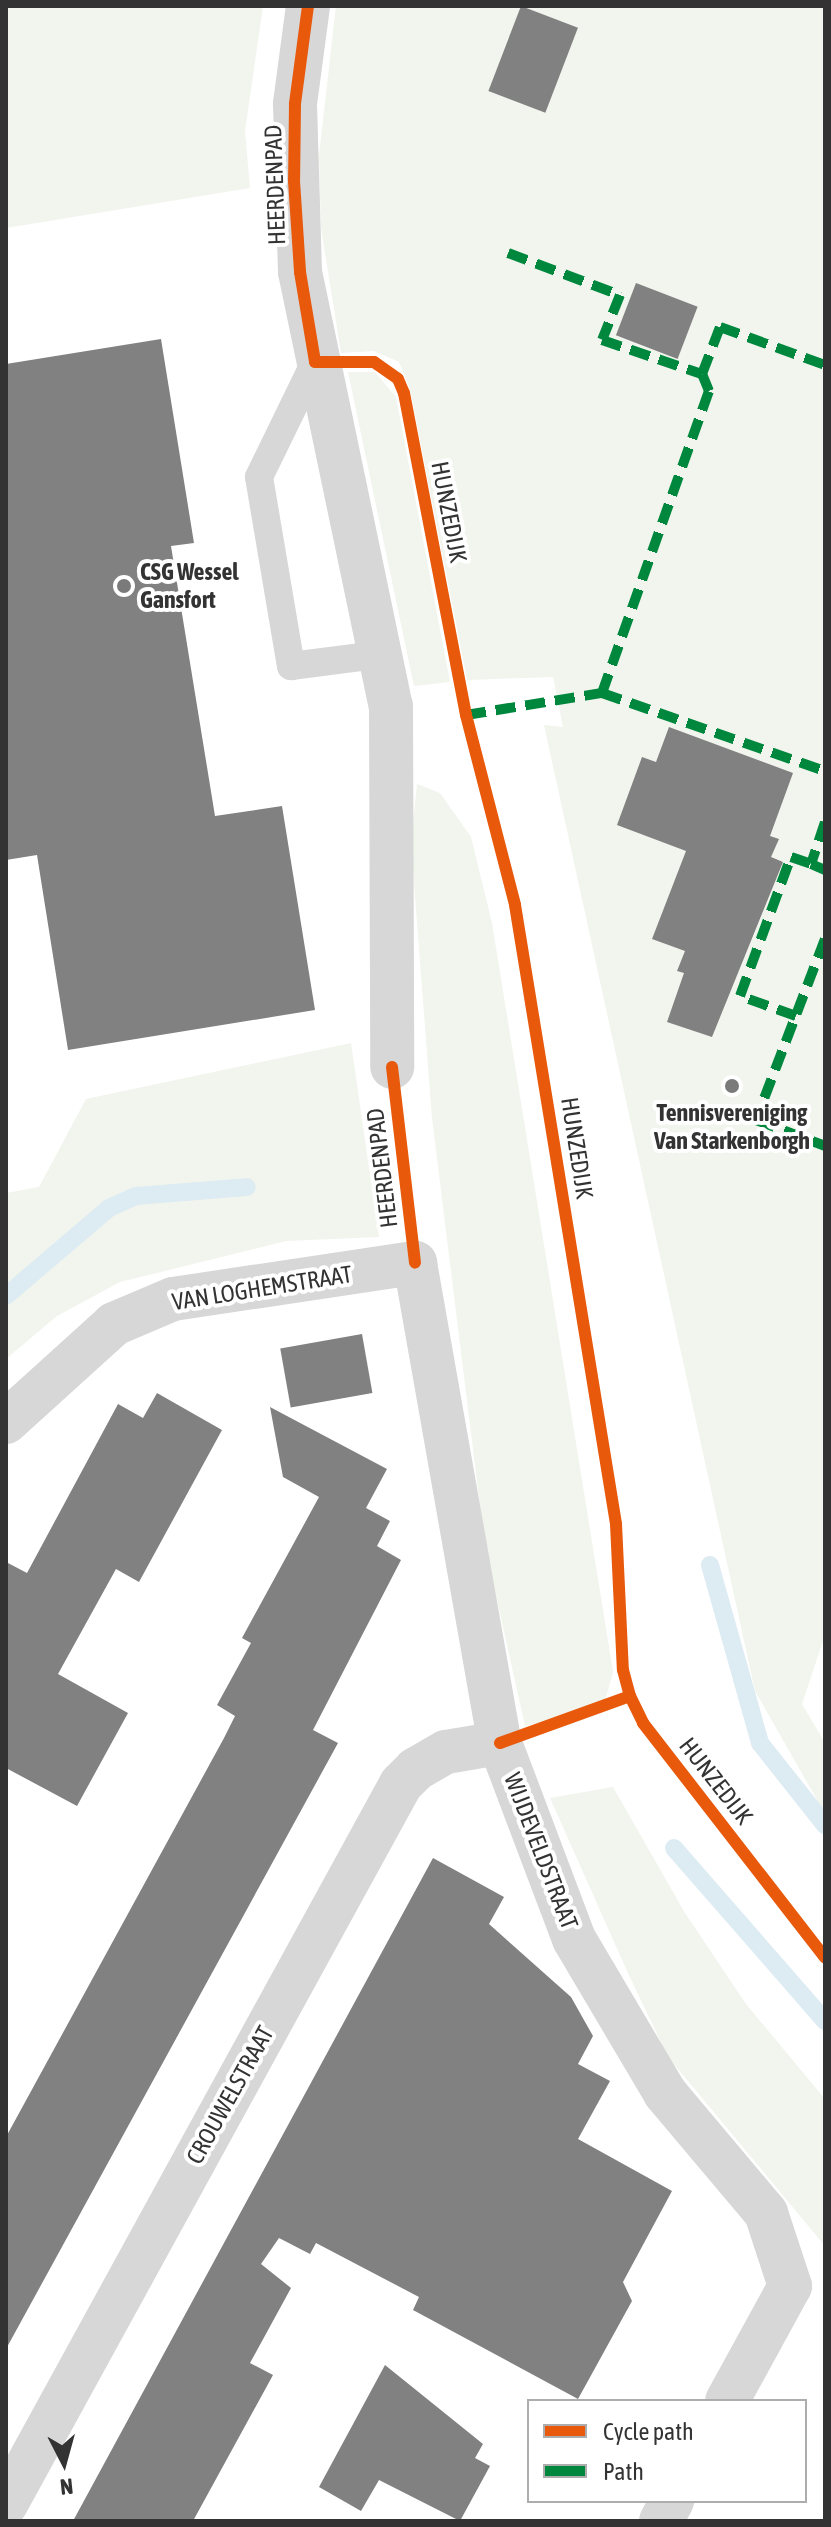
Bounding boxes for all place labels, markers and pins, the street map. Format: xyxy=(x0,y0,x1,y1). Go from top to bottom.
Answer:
place label: CSG Wessel Gansfort xyxy=(140,558,239,614)
marker: CSG Wessel Gansfort xyxy=(115,577,133,595)
marker: Tennisvereniging Van Starkenborgh xyxy=(723,1077,741,1095)
place label: Tennisvereniging Van Starkenborgh xyxy=(654,1099,810,1155)

